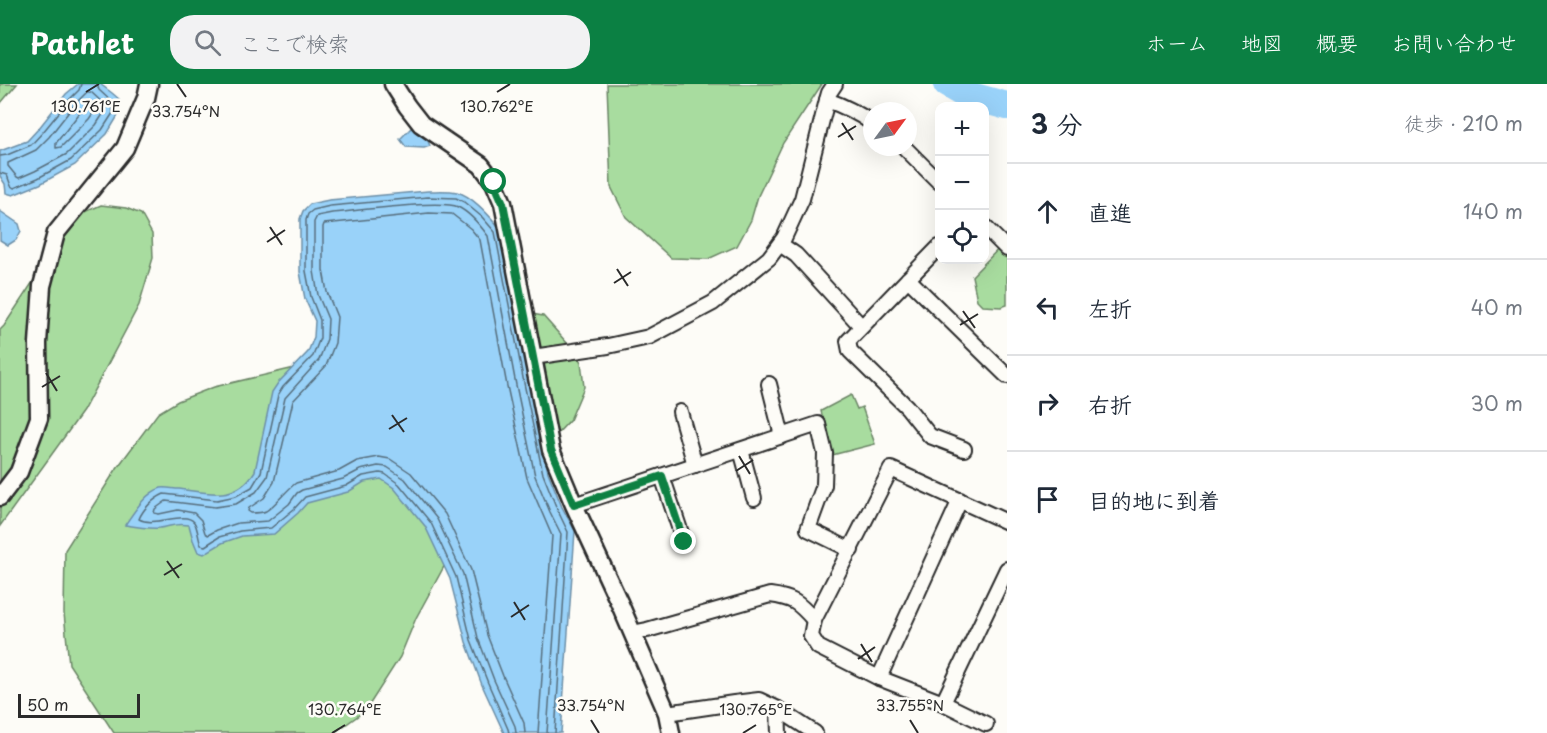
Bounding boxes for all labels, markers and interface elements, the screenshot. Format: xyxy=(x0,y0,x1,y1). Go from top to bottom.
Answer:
search box xyxy=(170,15,590,69)
text: Pathlet xyxy=(30,21,134,64)
icon: search xyxy=(191,26,224,59)
text: ここで検索 xyxy=(239,26,349,59)
text: ホーム xyxy=(1146,26,1208,58)
text: 地図 xyxy=(1241,26,1283,58)
text: 概要 xyxy=(1316,26,1358,58)
text: お問い合わせ xyxy=(1391,26,1517,58)
text: 130.761°E xyxy=(51,94,121,117)
text: 130.762°E xyxy=(460,94,534,117)
text: 33.754°N xyxy=(152,99,220,122)
north arrow xyxy=(863,102,917,156)
map controls xyxy=(935,102,989,264)
button: + xyxy=(935,102,989,156)
text: 3 分 xyxy=(1031,104,1082,143)
text: 徒歩 · 210 m xyxy=(1404,108,1523,138)
button: − xyxy=(935,156,989,210)
route start xyxy=(480,168,506,194)
icon: ahead xyxy=(1031,195,1064,228)
text: 直進 xyxy=(1088,195,1132,228)
text: 140 m xyxy=(1463,196,1523,226)
button: locate xyxy=(935,210,989,264)
icon: left xyxy=(1031,291,1064,324)
text: 左折 xyxy=(1088,291,1132,324)
text: 40 m xyxy=(1471,292,1523,322)
icon: right xyxy=(1031,387,1064,420)
text: 右折 xyxy=(1088,387,1132,420)
text: 30 m xyxy=(1470,388,1523,418)
icon: arrive xyxy=(1031,483,1064,516)
text: 目的地に到着 xyxy=(1088,483,1220,516)
route end xyxy=(670,528,696,554)
scale bar xyxy=(18,691,140,718)
text: 50 m xyxy=(27,692,68,716)
text: 33.754°N xyxy=(557,693,625,716)
text: 33.755°N xyxy=(876,693,944,716)
text: 130.764°E xyxy=(308,697,382,720)
text: 130.765°E xyxy=(719,697,793,720)

